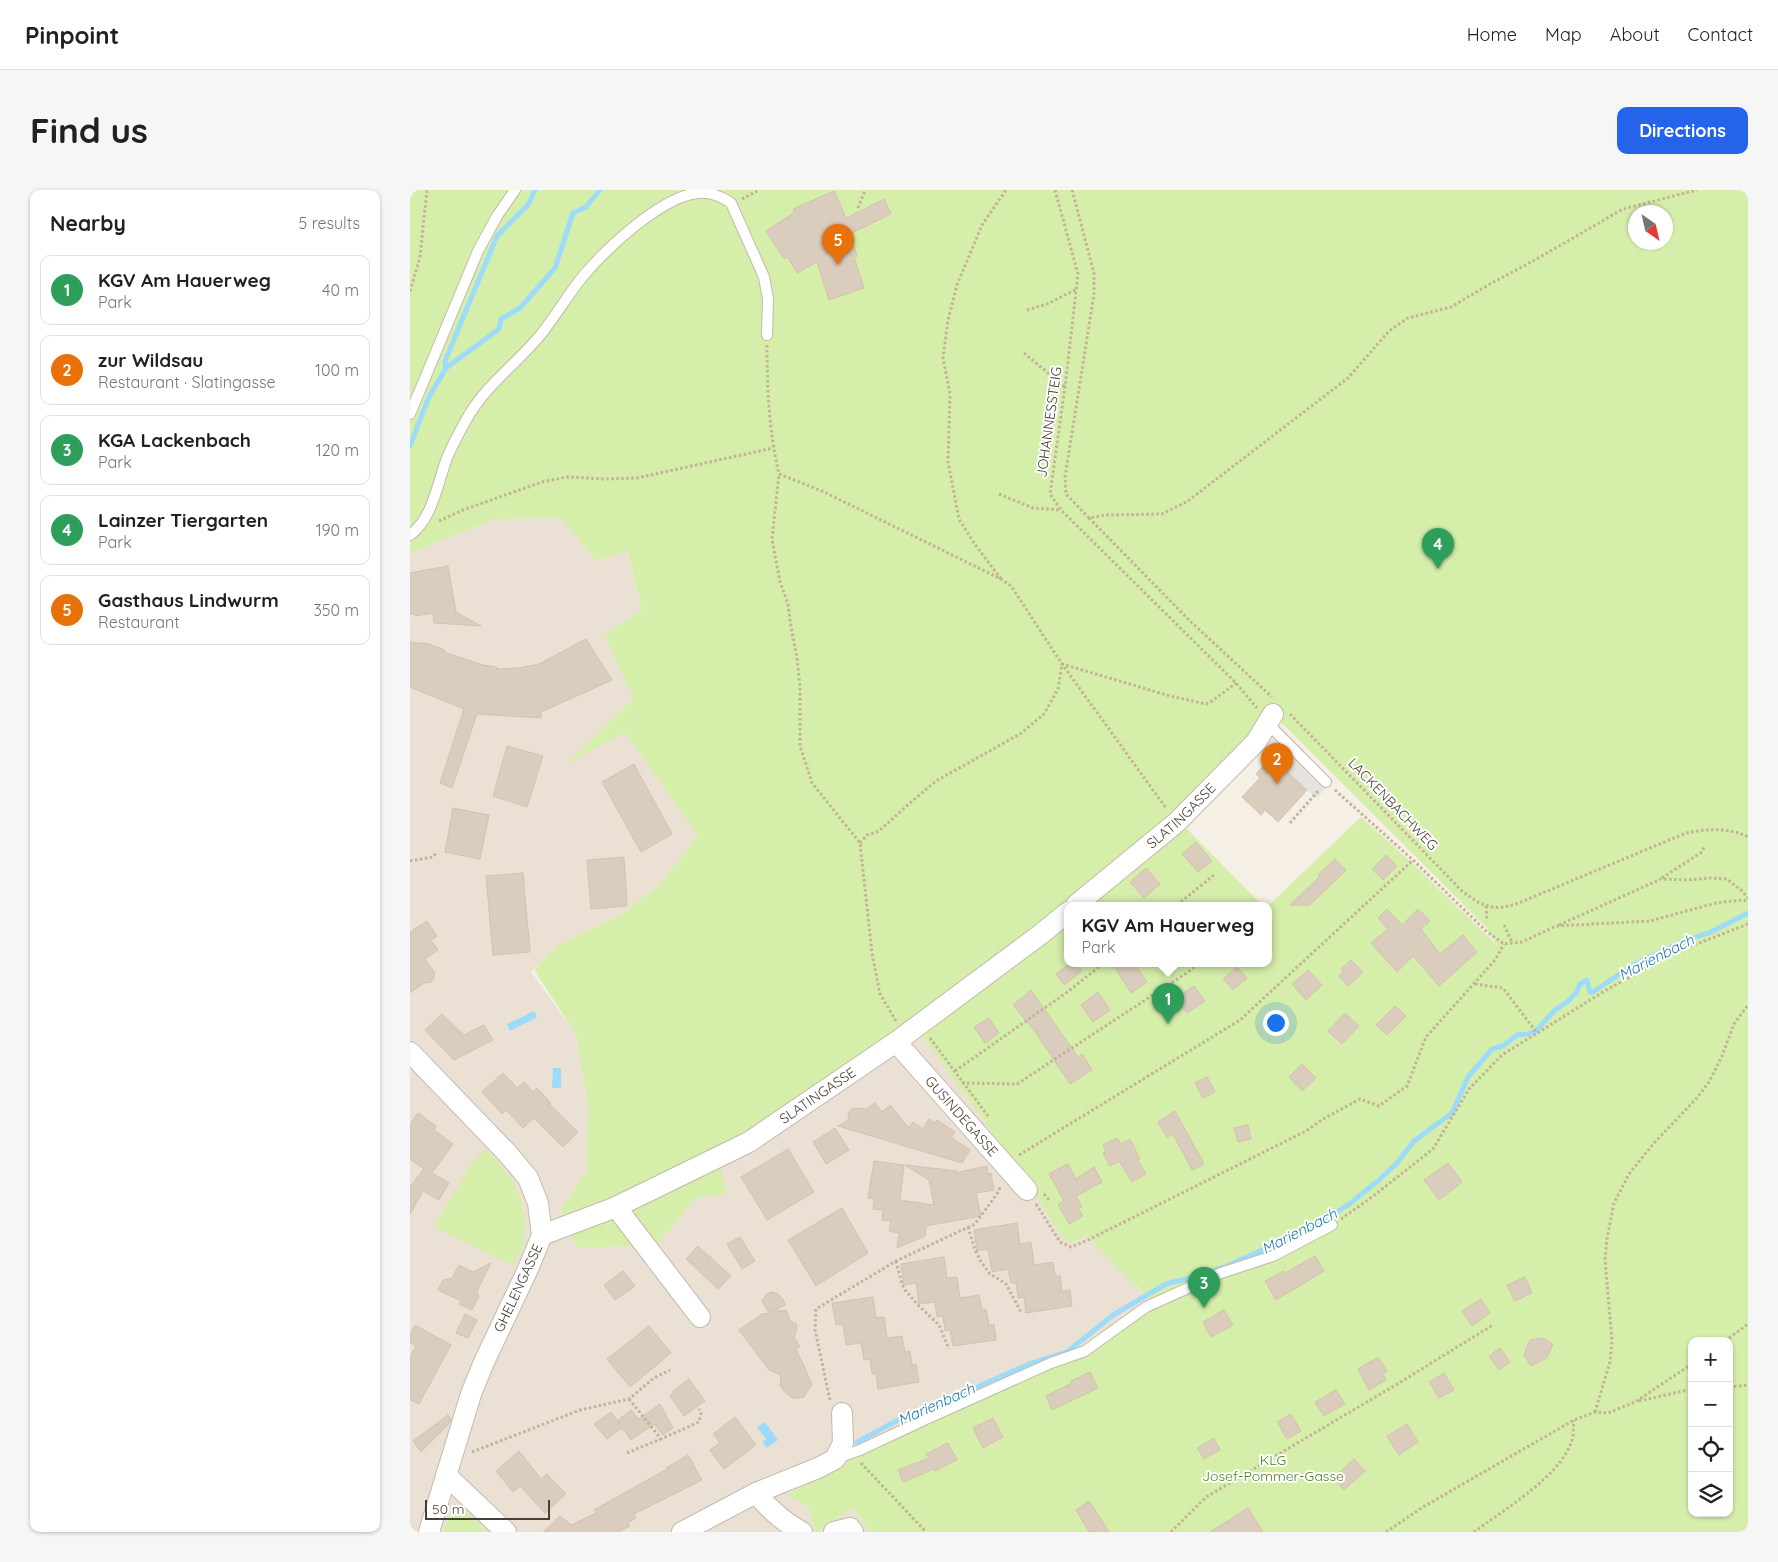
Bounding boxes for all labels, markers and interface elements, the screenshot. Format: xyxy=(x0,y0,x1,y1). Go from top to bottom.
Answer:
text: Pinpoint xyxy=(25,20,119,50)
text: Home xyxy=(1467,23,1517,46)
text: Map xyxy=(1545,23,1582,46)
text: About xyxy=(1610,23,1660,46)
text: Contact xyxy=(1688,23,1753,46)
button: Directions xyxy=(1617,107,1748,154)
text: Find us xyxy=(30,108,148,152)
north arrow xyxy=(1628,205,1673,250)
text: Nearby xyxy=(50,210,126,236)
text: 5 results xyxy=(299,213,360,233)
pin: 5 xyxy=(822,224,854,265)
text: KGV Am Hauerweg xyxy=(98,268,271,292)
text: 1 xyxy=(64,280,70,300)
text: 40 m xyxy=(322,280,359,300)
text: Park xyxy=(98,292,132,312)
text: zur Wildsau xyxy=(98,348,203,372)
text: 2 xyxy=(62,360,72,380)
text: 100 m xyxy=(315,360,359,380)
street label: JOHANNESSTEIG xyxy=(1032,365,1066,479)
text: Restaurant · Slatingasse xyxy=(98,372,276,392)
text: KGA Lackenbach xyxy=(98,428,251,452)
text: 3 xyxy=(63,440,71,460)
text: 120 m xyxy=(316,440,359,460)
text: Park xyxy=(98,452,132,472)
text: Lainzer Tiergarten xyxy=(98,508,268,532)
text: 4 xyxy=(62,520,72,540)
text: 190 m xyxy=(316,520,359,540)
pin: 4 xyxy=(1422,528,1454,569)
text: Park xyxy=(98,532,132,552)
text: Gasthaus Lindwurm xyxy=(98,588,279,612)
text: 5 xyxy=(62,600,72,620)
text: 350 m xyxy=(313,600,359,620)
text: Restaurant xyxy=(98,612,180,632)
pin: 2 xyxy=(1261,743,1293,784)
street label: LACKENBACHWEG xyxy=(1344,754,1442,854)
street label: SLATINGASSE xyxy=(1143,779,1220,852)
popup xyxy=(1064,902,1272,967)
text: KGV Am Hauerweg xyxy=(1082,913,1254,937)
water label: Marienbach xyxy=(1615,930,1697,984)
text: Park xyxy=(1082,937,1115,957)
pin: 1 xyxy=(1152,983,1184,1024)
your location xyxy=(1263,1010,1289,1036)
street label: SLATINGASSE xyxy=(776,1063,859,1128)
street label: GUSINDEGASSE xyxy=(921,1072,1002,1160)
water label: Marienbach xyxy=(1258,1204,1340,1258)
street label: GHELENGASSE xyxy=(490,1241,546,1335)
pin: 3 xyxy=(1188,1267,1220,1308)
map controls xyxy=(1688,1337,1733,1517)
button: + xyxy=(1688,1337,1733,1382)
water label: Marienbach xyxy=(895,1378,978,1429)
button: − xyxy=(1688,1382,1733,1427)
button: locate xyxy=(1688,1427,1733,1472)
park label: KLG Josef-Pommer-Gasse xyxy=(1202,1451,1344,1485)
button: layers xyxy=(1688,1472,1733,1517)
scale bar xyxy=(425,1497,550,1520)
text: 50 m xyxy=(432,1500,465,1518)

